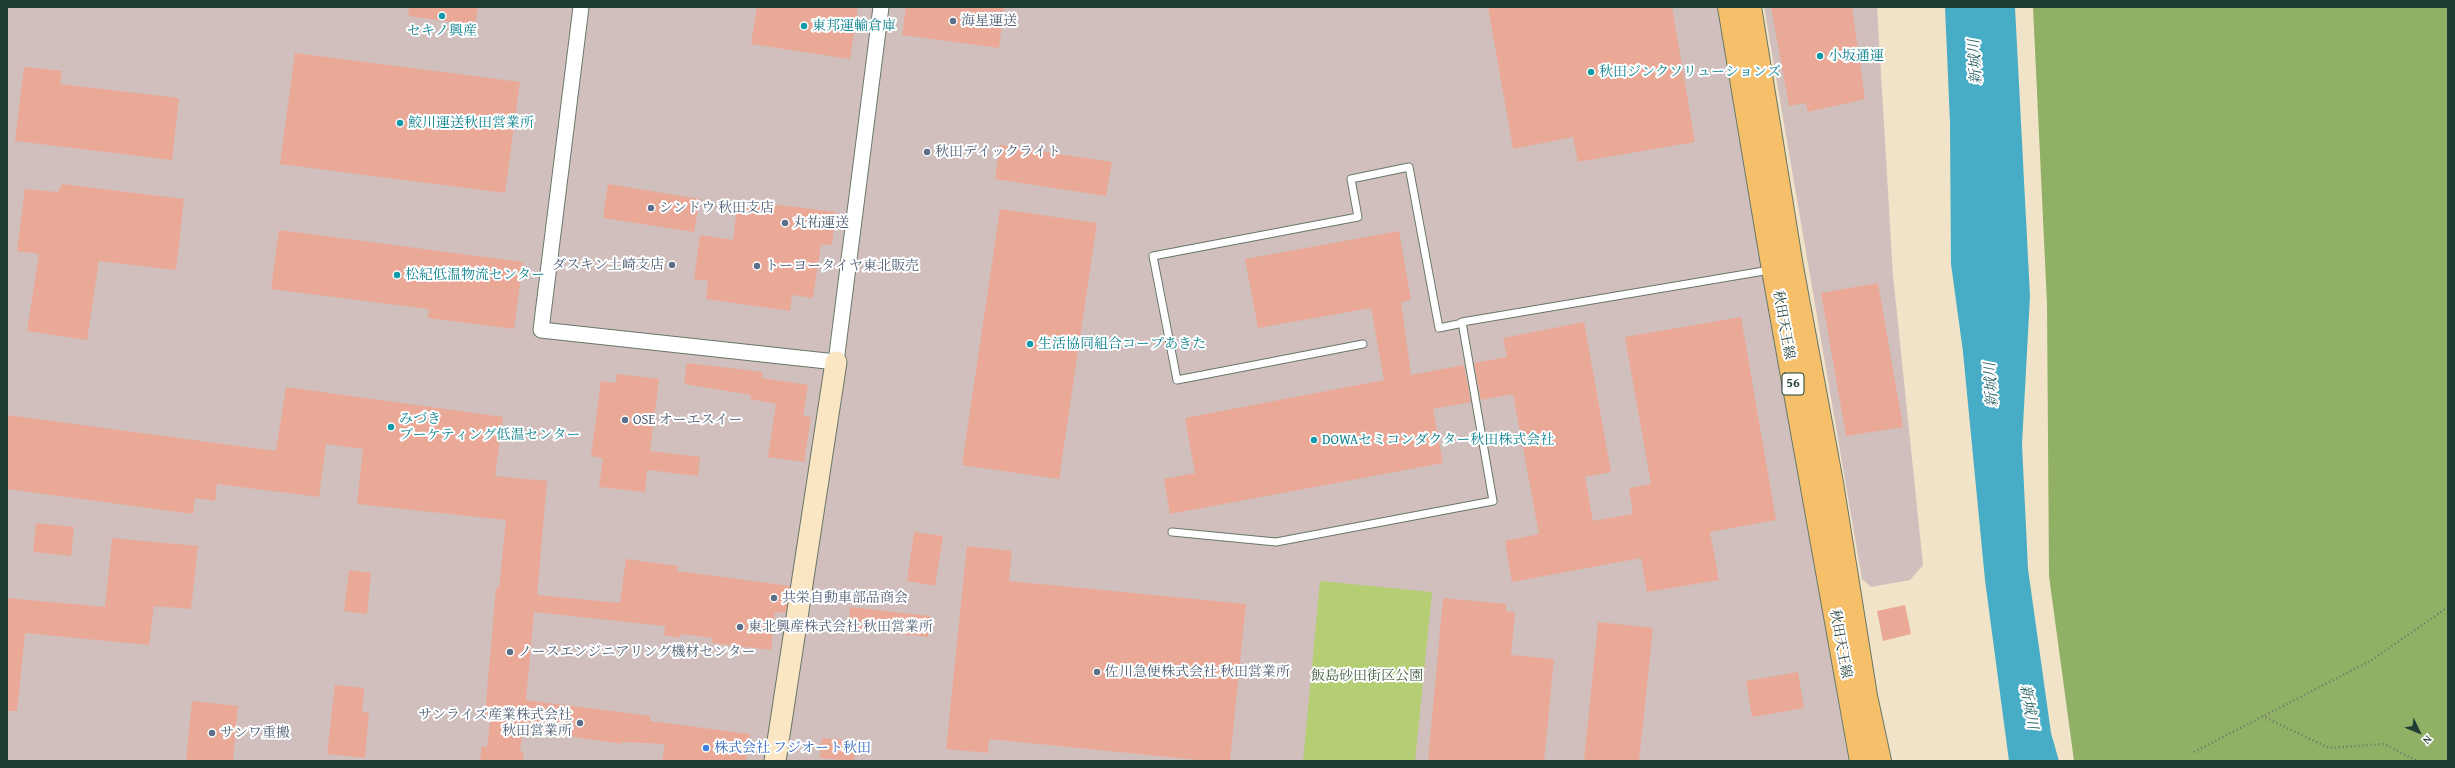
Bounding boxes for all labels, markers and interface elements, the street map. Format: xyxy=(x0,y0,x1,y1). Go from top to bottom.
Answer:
marker: セキノ興産 xyxy=(437,11,447,21)
place label: 海星運送 xyxy=(961,13,1017,29)
marker: 海星運送 xyxy=(948,16,958,26)
place label: 東邦運輸倉庫 xyxy=(812,18,896,34)
marker: 東邦運輸倉庫 xyxy=(799,21,809,31)
place label: セキノ興産 xyxy=(407,23,477,39)
water label: 新城川 xyxy=(1966,39,1986,85)
place label: 小坂通運 xyxy=(1828,48,1884,64)
marker: 小坂通運 xyxy=(1815,51,1825,61)
place label: 秋田ジンクソリューションズ xyxy=(1599,64,1781,80)
marker: 秋田ジンクソリューションズ xyxy=(1586,67,1596,77)
place label: 鮫川運送秋田営業所 xyxy=(408,115,534,131)
marker: 鮫川運送秋田営業所 xyxy=(395,118,405,128)
place label: 秋田デイックライト xyxy=(935,144,1061,160)
marker: 秋田デイックライト xyxy=(922,147,932,157)
place label: シンドウ 秋田支店 xyxy=(659,200,774,216)
marker: シンドウ 秋田支店 xyxy=(646,203,656,213)
place label: 丸祐運送 xyxy=(793,215,849,231)
marker: 丸祐運送 xyxy=(780,218,790,228)
place label: ダスキン土崎支店 xyxy=(552,257,664,273)
place label: トーヨータイヤ東北販売 xyxy=(765,258,919,274)
marker: ダスキン土崎支店 xyxy=(667,260,677,270)
marker: トーヨータイヤ東北販売 xyxy=(752,261,762,271)
place label: 松紀低温物流センター xyxy=(405,267,545,283)
marker: 松紀低温物流センター xyxy=(392,270,402,280)
street label: 秋田天王線 xyxy=(1769,289,1797,361)
place label: 生活協同組合コープあきた xyxy=(1038,336,1206,352)
marker: 生活協同組合コープあきた xyxy=(1025,339,1035,349)
water label: 新城川 xyxy=(1982,362,2002,408)
road number: 56 xyxy=(1782,373,1804,395)
place label: みづき ブーケティング低温センター xyxy=(399,411,581,444)
place label: OSE オーエスイー xyxy=(633,412,743,428)
marker: OSE オーエスイー xyxy=(620,415,630,425)
marker: みづき ブーケティング低温センター xyxy=(386,422,396,432)
place label: DOWAセミコンダクター秋田株式会社 xyxy=(1322,432,1554,448)
marker: DOWAセミコンダクター秋田株式会社 xyxy=(1309,435,1319,445)
place label: 共栄自動車部品商会 xyxy=(782,590,908,606)
marker: 共栄自動車部品商会 xyxy=(769,593,779,603)
street label: 秋田天王線 xyxy=(1826,608,1854,680)
place label: 東北興産株式会社 秋田営業所 xyxy=(748,619,933,635)
marker: 東北興産株式会社 秋田営業所 xyxy=(735,622,745,632)
place label: ノースエンジニアリング機材センター xyxy=(518,644,756,660)
marker: ノースエンジニアリング機材センター xyxy=(505,647,515,657)
place label: 佐川急便株式会社 秋田営業所 xyxy=(1105,664,1290,680)
marker: 佐川急便株式会社 秋田営業所 xyxy=(1092,667,1102,677)
park label: 飯島砂田街区公園 xyxy=(1311,668,1423,684)
water label: 新城川 xyxy=(2015,683,2041,731)
place label: サンライズ産業株式会社 秋田営業所 xyxy=(418,707,572,740)
north arrow xyxy=(2399,712,2439,752)
marker: サンライズ産業株式会社 秋田営業所 xyxy=(575,718,585,728)
place label: サンワ重搬 xyxy=(220,725,290,741)
marker: サンワ重搬 xyxy=(207,728,217,738)
text: N xyxy=(2419,732,2436,748)
place label: 株式会社 フジオート秋田 xyxy=(714,740,871,756)
marker: 株式会社 フジオート秋田 xyxy=(701,743,711,753)

